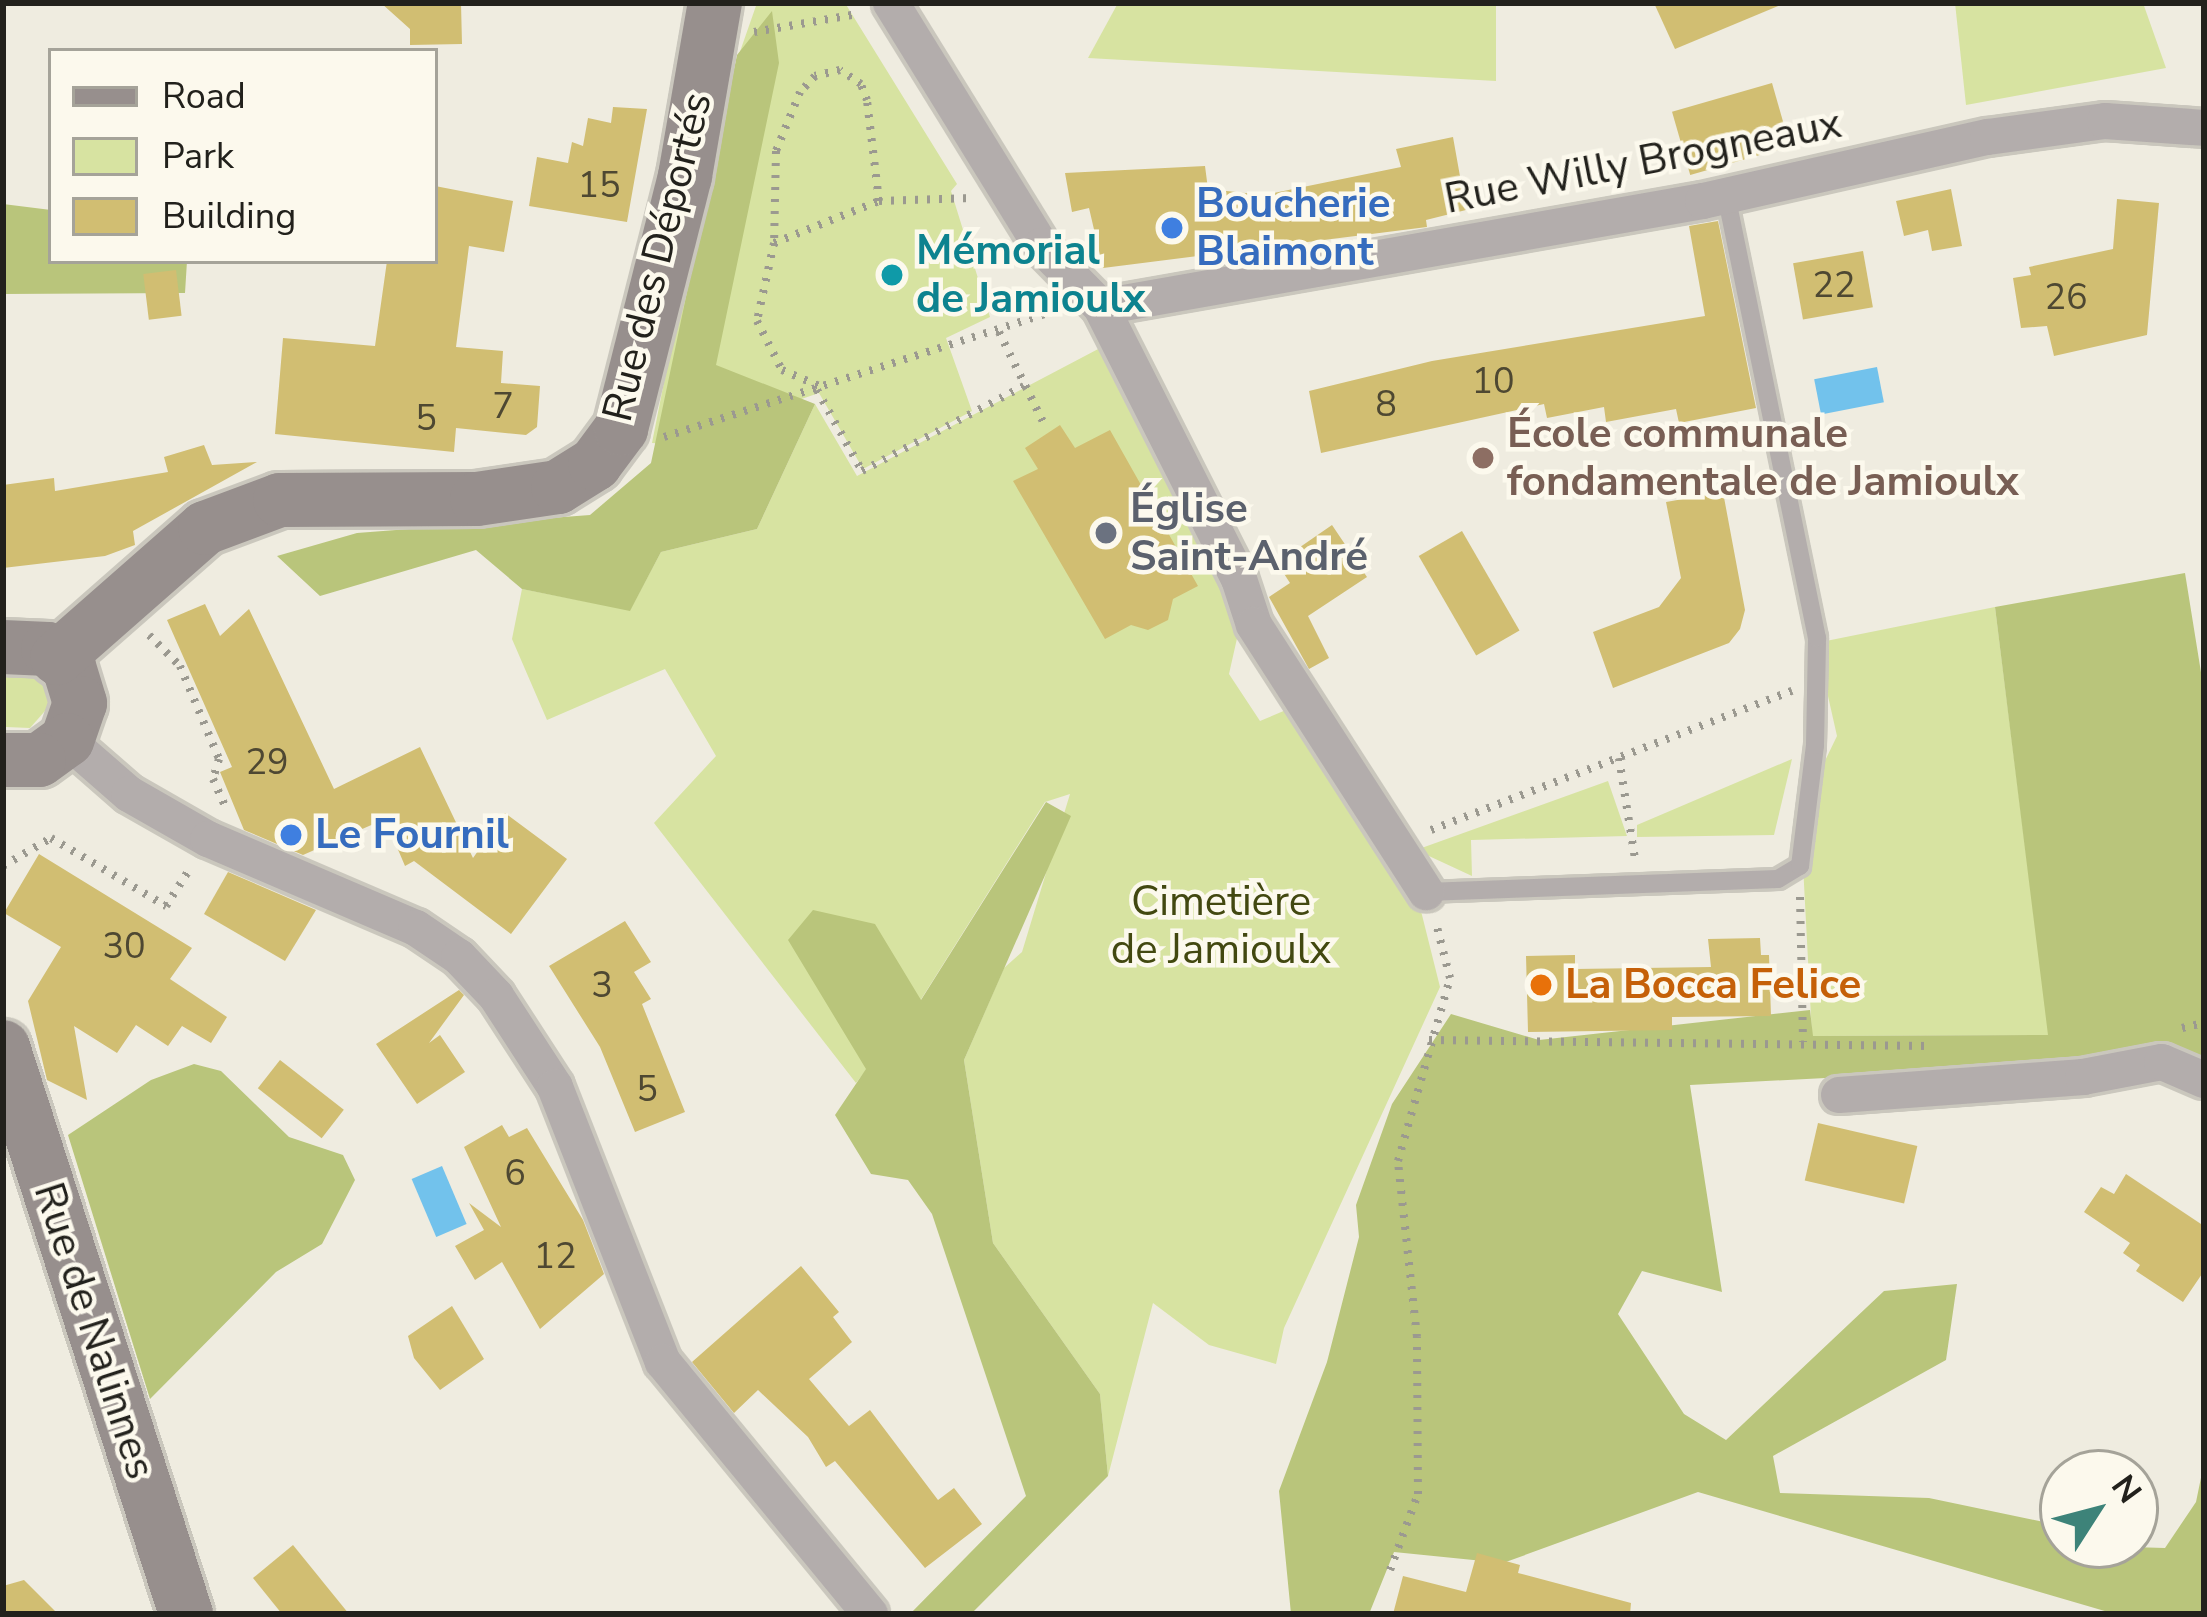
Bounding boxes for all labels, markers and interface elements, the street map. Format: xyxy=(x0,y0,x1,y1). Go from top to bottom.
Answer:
legend xyxy=(48,48,438,264)
text: Road xyxy=(162,72,246,121)
street label: Rue des Déportés xyxy=(593,87,723,427)
street label: Rue Willy Brogneaux xyxy=(1441,99,1845,225)
text: Park xyxy=(162,132,234,181)
house number: 15 xyxy=(577,164,621,208)
place label: Boucherie Blaimont xyxy=(1196,179,1391,278)
text: Building xyxy=(162,192,296,241)
marker: Boucherie Blaimont xyxy=(1159,215,1185,241)
place label: Mémorial de Jamioulx xyxy=(916,226,1146,324)
marker: Mémorial de Jamioulx xyxy=(879,262,905,288)
house number: 22 xyxy=(1812,264,1856,308)
house number: 26 xyxy=(2044,276,2088,320)
house number: 10 xyxy=(1471,360,1515,404)
house number: 8 xyxy=(1375,383,1397,427)
house number: 7 xyxy=(492,385,514,429)
house number: 5 xyxy=(415,397,437,441)
place label: École communale fondamentale de Jamioulx xyxy=(1507,409,2019,508)
marker: École communale fondamentale de Jamioulx xyxy=(1470,445,1496,471)
place label: Église Saint-André xyxy=(1130,484,1368,582)
marker: Église Saint-André xyxy=(1093,520,1119,546)
house number: 29 xyxy=(245,741,289,785)
place label: Le Fournil xyxy=(315,810,509,860)
marker: Le Fournil xyxy=(278,822,304,848)
park label: Cimetière de Jamioulx xyxy=(1111,877,1331,976)
house number: 30 xyxy=(102,925,146,969)
place label: La Bocca Felice xyxy=(1565,960,1861,1010)
house number: 3 xyxy=(591,964,613,1008)
marker: La Bocca Felice xyxy=(1528,972,1554,998)
house number: 5 xyxy=(636,1068,658,1112)
house number: 6 xyxy=(504,1152,526,1196)
street label: Rue de Nalinnes xyxy=(22,1177,166,1485)
house number: 12 xyxy=(533,1235,577,1279)
north arrow xyxy=(2039,1449,2159,1569)
text: N xyxy=(2101,1466,2152,1513)

